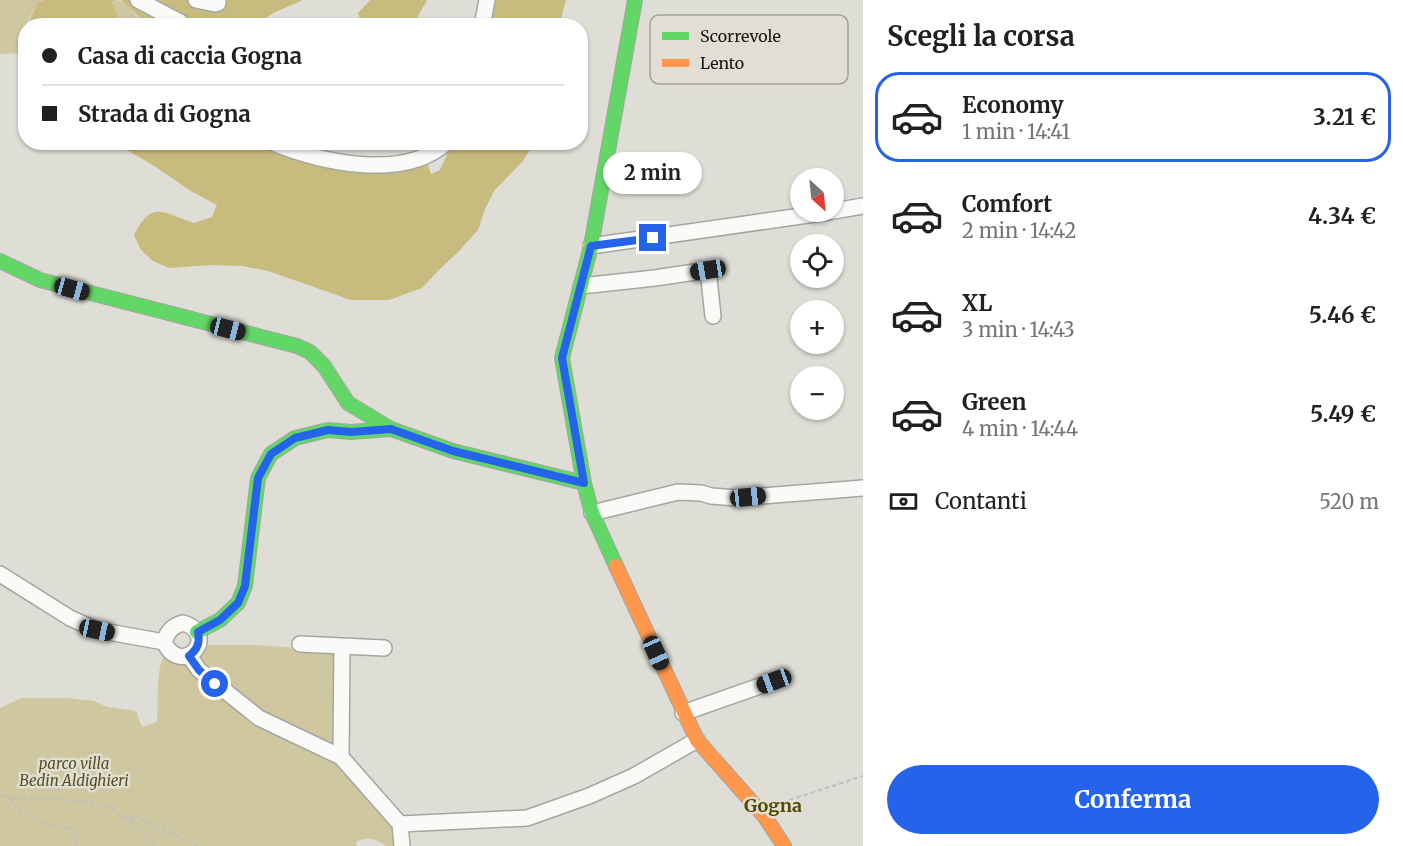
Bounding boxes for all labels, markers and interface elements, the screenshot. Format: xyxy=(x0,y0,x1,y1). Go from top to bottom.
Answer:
legend xyxy=(650,15,848,84)
text: Scegli la corsa xyxy=(887,19,1075,53)
text: Scorrevole xyxy=(700,26,781,46)
text: Casa di caccia Gogna xyxy=(78,42,302,70)
text: Lento xyxy=(700,53,744,73)
icon: car xyxy=(890,90,944,144)
text: Economy xyxy=(962,91,1063,119)
text: Strada di Gogna xyxy=(78,100,251,128)
text: 3.21 € xyxy=(1313,103,1376,131)
text: 1 min · 14:41 xyxy=(962,119,1070,144)
callout: 2 min xyxy=(604,151,702,193)
text: 2 min xyxy=(624,160,681,185)
north arrow xyxy=(790,168,844,222)
map controls xyxy=(790,168,844,420)
icon: car xyxy=(890,189,944,243)
text: Comfort xyxy=(962,190,1052,218)
text: 4.34 € xyxy=(1308,202,1376,230)
text: 2 min · 14:42 xyxy=(962,218,1076,243)
route end xyxy=(639,224,666,251)
button: locate xyxy=(790,234,844,288)
car xyxy=(689,258,727,282)
car xyxy=(52,276,92,302)
icon: car xyxy=(890,288,944,342)
text: XL xyxy=(962,289,992,317)
button: + xyxy=(790,300,844,354)
text: 5.46 € xyxy=(1309,301,1376,329)
car xyxy=(208,316,248,342)
text: 3 min · 14:43 xyxy=(962,317,1075,342)
button: − xyxy=(790,366,844,420)
icon: car xyxy=(890,387,944,441)
text: Green xyxy=(962,388,1026,416)
text: 5.49 € xyxy=(1310,400,1376,428)
text: 4 min · 14:44 xyxy=(962,416,1078,441)
icon: cash xyxy=(887,485,920,518)
car xyxy=(729,486,767,508)
text: Contanti xyxy=(935,487,1027,515)
text: 520 m xyxy=(1319,489,1379,514)
car xyxy=(78,617,116,643)
car xyxy=(640,633,672,673)
car xyxy=(754,666,794,696)
route start xyxy=(201,670,228,697)
park label: parco villa Bedin Aldighieri xyxy=(19,754,129,790)
button: Conferma xyxy=(887,765,1379,834)
district label: Gogna xyxy=(744,794,802,817)

